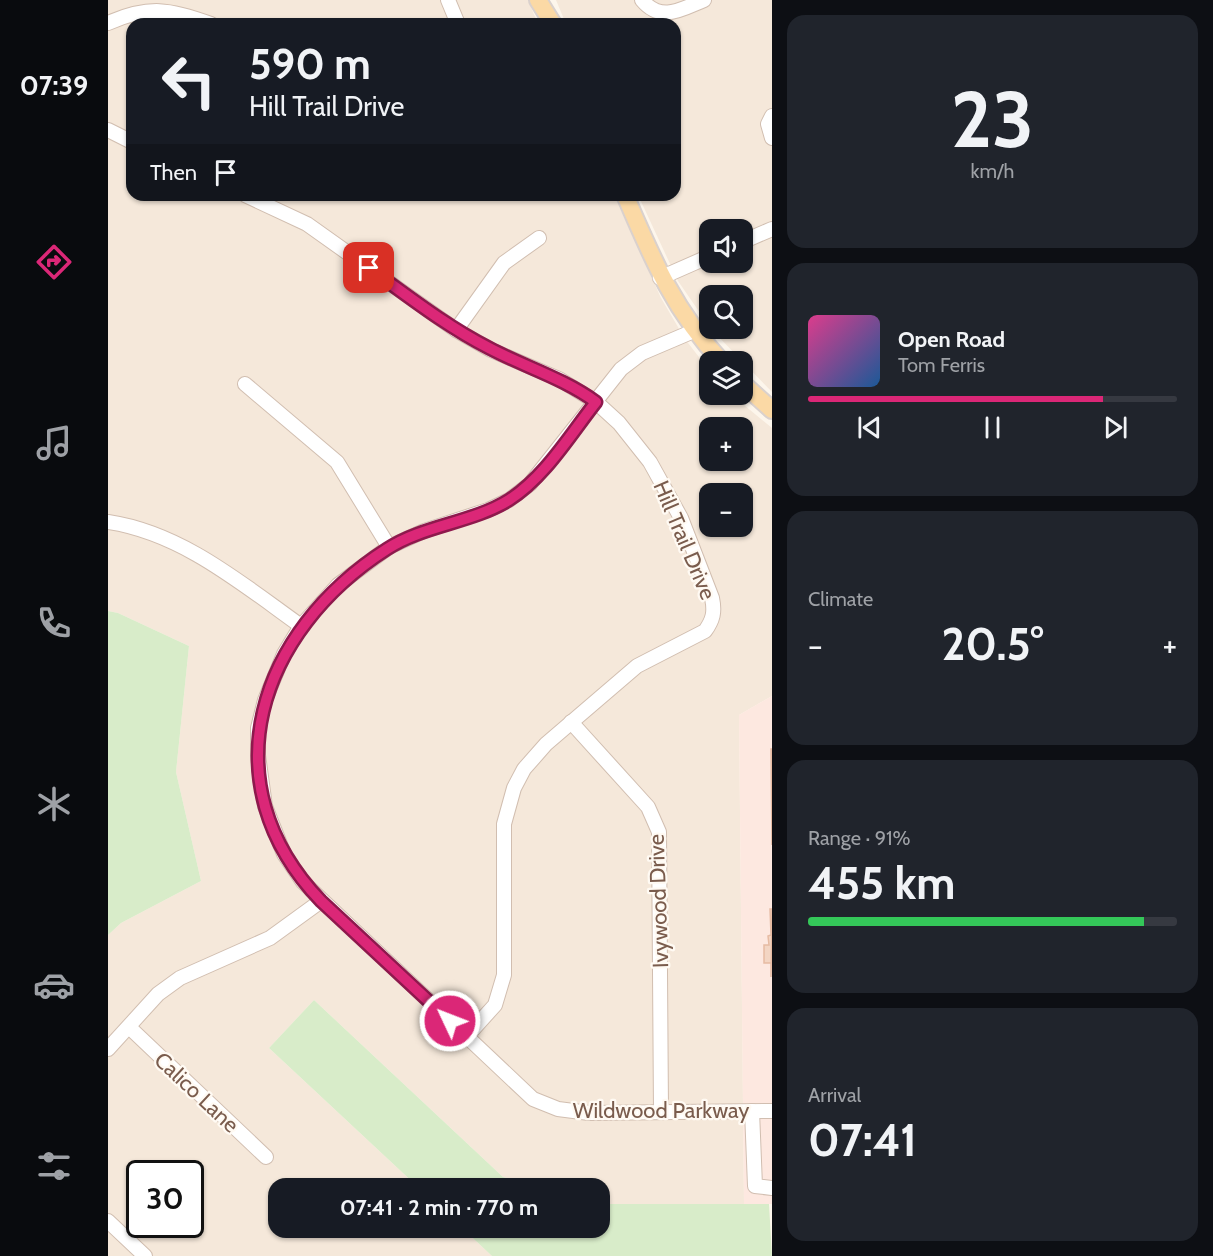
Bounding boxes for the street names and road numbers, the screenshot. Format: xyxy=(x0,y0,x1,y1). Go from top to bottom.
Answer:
street label: Hill Trail Drive xyxy=(647,477,722,604)
street label: Ivywood Drive xyxy=(643,834,674,968)
street label: Calico Lane xyxy=(149,1046,245,1138)
street label: Wildwood Parkway xyxy=(573,1097,749,1124)

